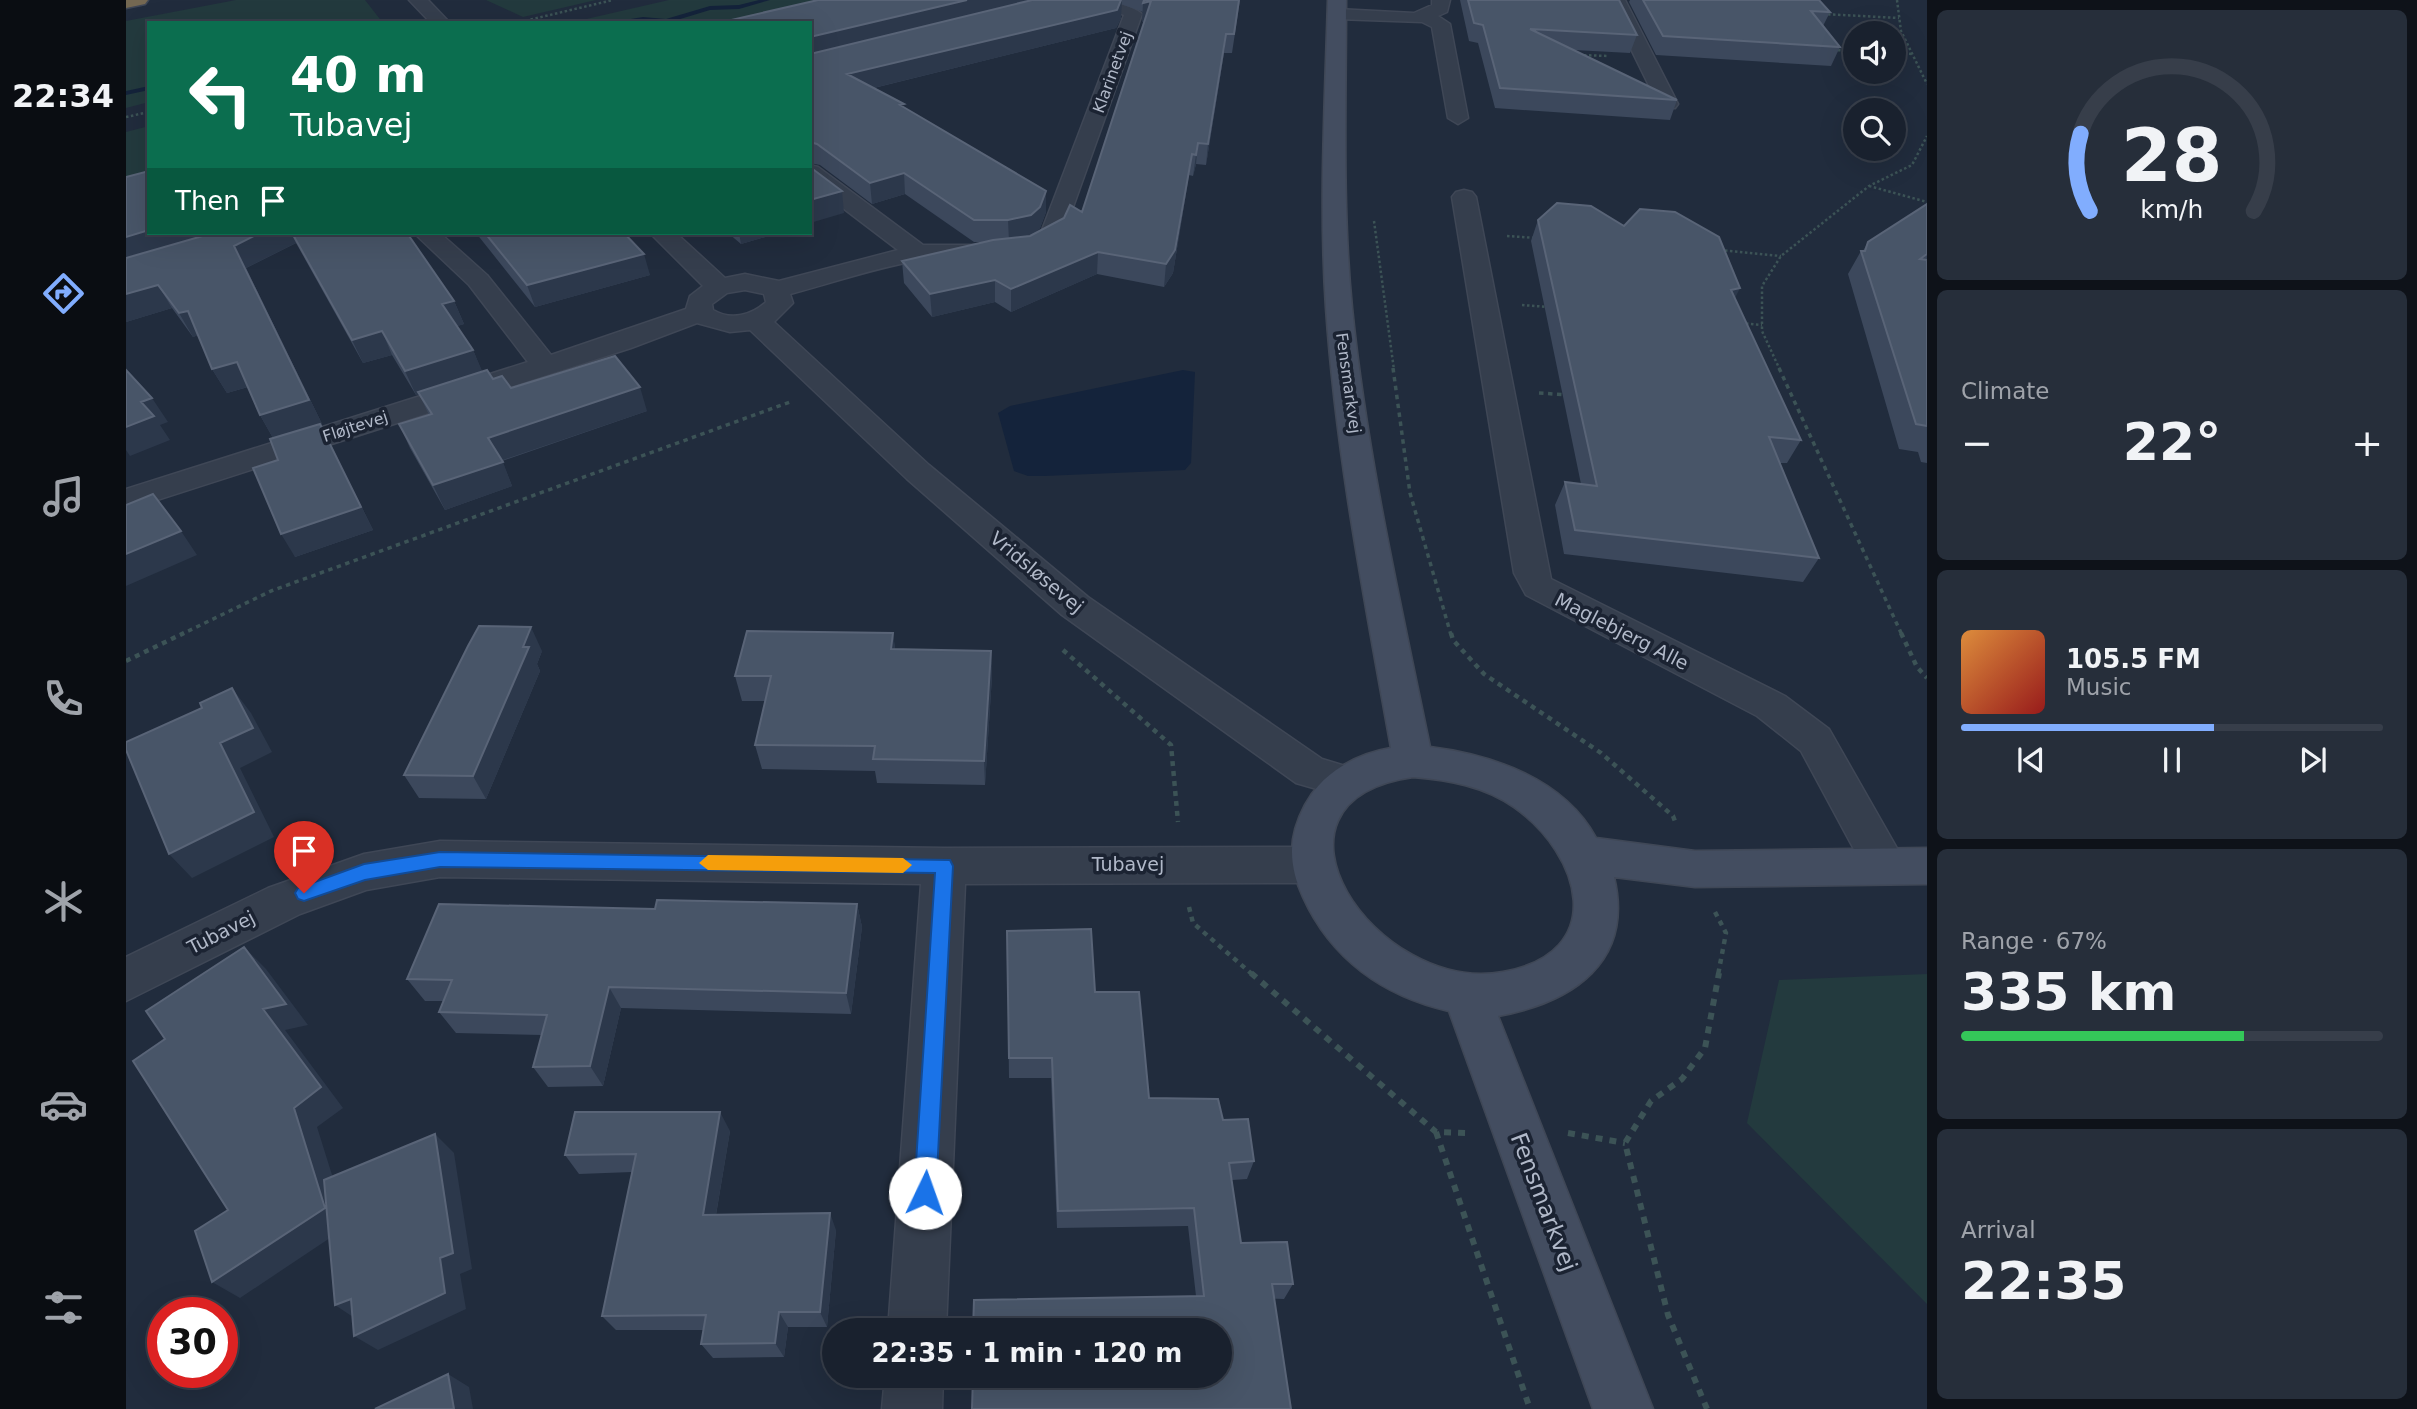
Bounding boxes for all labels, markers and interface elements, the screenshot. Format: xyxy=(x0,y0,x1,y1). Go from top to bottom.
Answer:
map controls xyxy=(1843,21,1906,161)
button: sound xyxy=(1843,21,1906,84)
street label: Klarinetvej xyxy=(1089,29,1136,116)
text: 40 m xyxy=(290,47,426,104)
icon: left xyxy=(175,49,266,140)
text: 22:34 xyxy=(12,77,114,115)
button: search xyxy=(1843,98,1906,161)
text: Tubavej xyxy=(290,106,412,144)
text: 28 xyxy=(2121,113,2223,198)
icon: arrive xyxy=(254,182,292,220)
text: Then xyxy=(175,186,240,216)
text: km/h xyxy=(2140,195,2204,224)
icon: directions xyxy=(39,269,88,318)
street label: Fensmarkvej xyxy=(1332,331,1365,435)
text: Climate xyxy=(1961,378,2050,404)
street label: Fløjtevej xyxy=(320,407,390,446)
text: 22° xyxy=(2123,412,2221,472)
text: − xyxy=(1961,421,1993,465)
text: + xyxy=(2351,421,2383,465)
icon: music xyxy=(39,472,88,521)
street label: Vridsløsevej xyxy=(986,527,1088,617)
street label: Maglebjerg Alle xyxy=(1552,588,1692,674)
text: 105.5 FM xyxy=(2066,644,2201,674)
icon: phone xyxy=(39,674,88,723)
text: Music xyxy=(2066,674,2131,700)
icon: previous xyxy=(2012,741,2050,779)
icon: pause xyxy=(2153,741,2191,779)
icon: next xyxy=(2294,741,2332,779)
pin xyxy=(274,821,334,893)
icon: arrive xyxy=(285,832,323,870)
street label: Tubavej xyxy=(1091,853,1164,875)
icon: climate xyxy=(39,877,88,926)
street label: Tubavej xyxy=(183,906,258,959)
text: Range · 67% xyxy=(1961,928,2107,954)
text: 335 km xyxy=(1961,962,2176,1022)
icon: car xyxy=(39,1080,88,1129)
street label: Fensmarkvej xyxy=(1506,1129,1582,1275)
position arrow xyxy=(888,1156,962,1230)
text: Arrival xyxy=(1961,1217,2036,1243)
text: 22:35 xyxy=(1961,1251,2127,1311)
icon: filters xyxy=(39,1283,88,1332)
speed limit sign: 30 xyxy=(147,1297,238,1388)
text: 22:35 · 1 min · 120 m xyxy=(872,1338,1182,1368)

